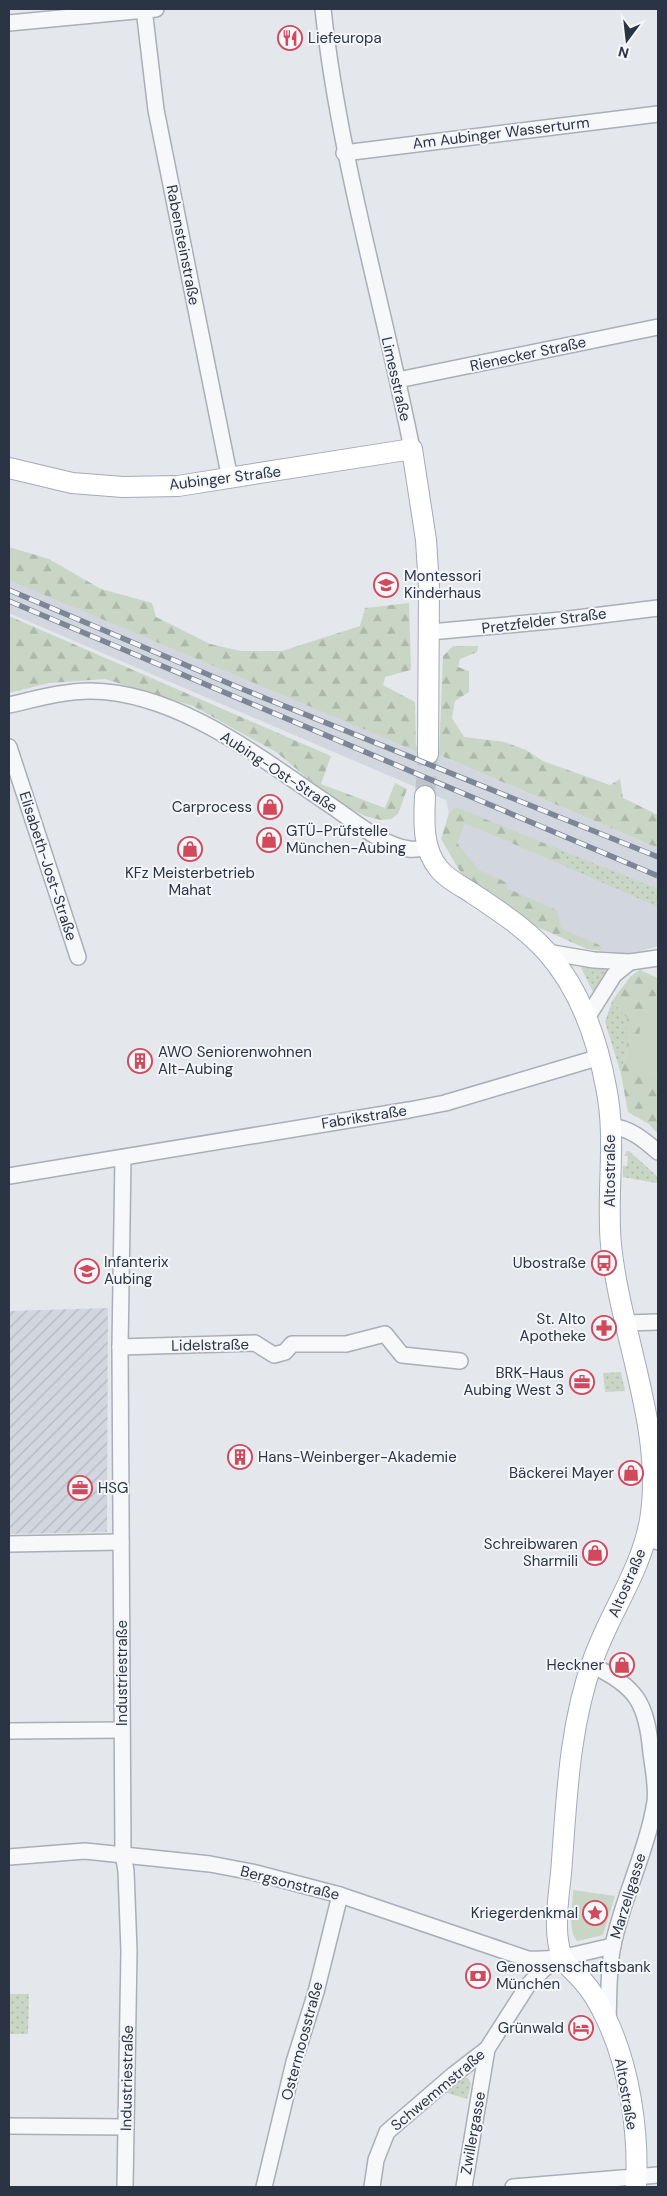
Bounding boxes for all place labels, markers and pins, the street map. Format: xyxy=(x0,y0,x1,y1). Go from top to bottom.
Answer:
restaurant icon: Liefeuropa xyxy=(277,25,303,51)
place label: Liefeuropa xyxy=(308,28,382,48)
place label: Montessori Kinderhaus xyxy=(404,566,481,603)
school or university icon: Montessori Kinderhaus xyxy=(373,572,399,598)
shop icon: Carprocess xyxy=(257,794,283,820)
place label: Carprocess xyxy=(172,797,252,817)
place label: GTÜ-Prüfstelle München-Aubing xyxy=(286,821,406,858)
shop icon: GTÜ-Prüfstelle München-Aubing xyxy=(256,827,282,853)
shop icon: KFz Meisterbetrieb Mahat xyxy=(177,836,203,862)
place label: KFz Meisterbetrieb Mahat xyxy=(125,863,255,900)
place label: AWO Seniorenwohnen Alt-Aubing xyxy=(158,1042,312,1079)
building icon: AWO Seniorenwohnen Alt-Aubing xyxy=(127,1048,153,1074)
bus stop icon: Ubostraße xyxy=(591,1250,617,1276)
place label: Infanterix Aubing xyxy=(104,1252,169,1289)
place label: Ubostraße xyxy=(513,1253,586,1273)
school or university icon: Infanterix Aubing xyxy=(74,1258,100,1284)
place label: St. Alto Apotheke xyxy=(519,1309,586,1346)
pharmacy icon: St. Alto Apotheke xyxy=(591,1315,617,1341)
place label: BRK-Haus Aubing West 3 xyxy=(463,1363,564,1400)
office icon: BRK-Haus Aubing West 3 xyxy=(569,1369,595,1395)
building icon: Hans-Weinberger-Akademie xyxy=(227,1444,253,1470)
place label: Hans-Weinberger-Akademie xyxy=(258,1447,457,1467)
shop icon: Bäckerei Mayer xyxy=(618,1460,644,1486)
place label: Bäckerei Mayer xyxy=(509,1463,614,1483)
office icon: HSG xyxy=(67,1475,93,1501)
place label: HSG xyxy=(98,1478,128,1498)
place label: Schreibwaren Sharmili xyxy=(484,1534,578,1571)
shop icon: Schreibwaren Sharmili xyxy=(582,1540,608,1566)
shop icon: Heckner xyxy=(609,1652,635,1678)
place label: Heckner xyxy=(546,1655,604,1675)
place icon: Kriegerdenkmal xyxy=(582,1900,608,1926)
place label: Kriegerdenkmal xyxy=(471,1903,578,1923)
place label: Genossenschaftsbank München xyxy=(496,1957,651,1994)
bank icon: Genossenschaftsbank München xyxy=(465,1963,491,1989)
hotel icon: Grünwald xyxy=(568,2015,594,2041)
place label: Grünwald xyxy=(498,2018,564,2038)

